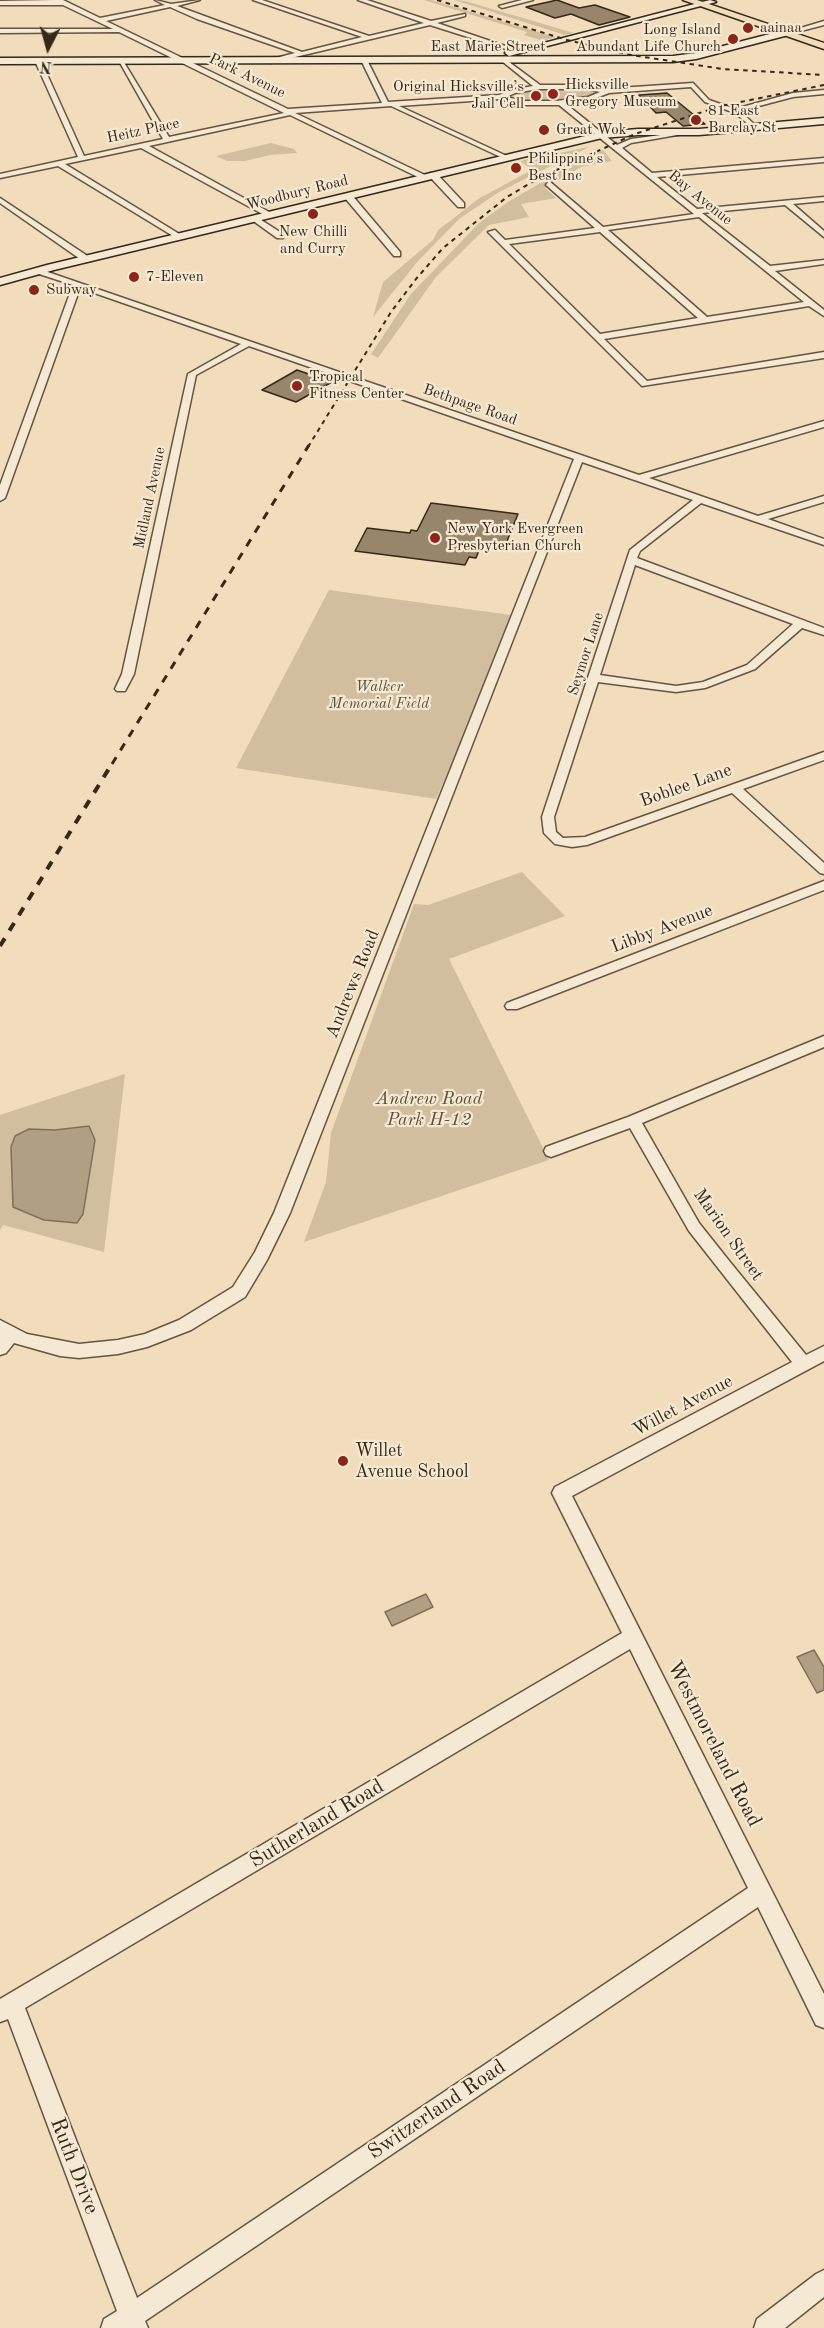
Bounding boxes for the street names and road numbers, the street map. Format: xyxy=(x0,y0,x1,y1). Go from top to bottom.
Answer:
street label: East Marie Street xyxy=(431,38,545,56)
street label: Park Avenue xyxy=(206,50,288,102)
street label: Heitz Place xyxy=(105,115,181,147)
street label: Bay Avenue xyxy=(664,167,736,229)
street label: Woodbury Road xyxy=(244,172,350,214)
street label: Bethpage Road xyxy=(421,380,519,430)
street label: Midland Avenue xyxy=(130,445,170,551)
street label: Seymor Lane xyxy=(564,610,608,698)
street label: Boblee Lane xyxy=(637,759,735,813)
street label: Libby Avenue xyxy=(608,900,716,958)
street label: Andrews Road xyxy=(321,926,385,1042)
street label: Marion Street xyxy=(688,1185,768,1285)
street label: Willet Avenue xyxy=(629,1371,737,1441)
street label: Westmoreland Road xyxy=(661,1657,767,1831)
street label: Sutherland Road xyxy=(245,1774,389,1874)
street label: Switzerland Road xyxy=(363,2055,511,2165)
street label: Ruth Drive xyxy=(44,2114,104,2218)

